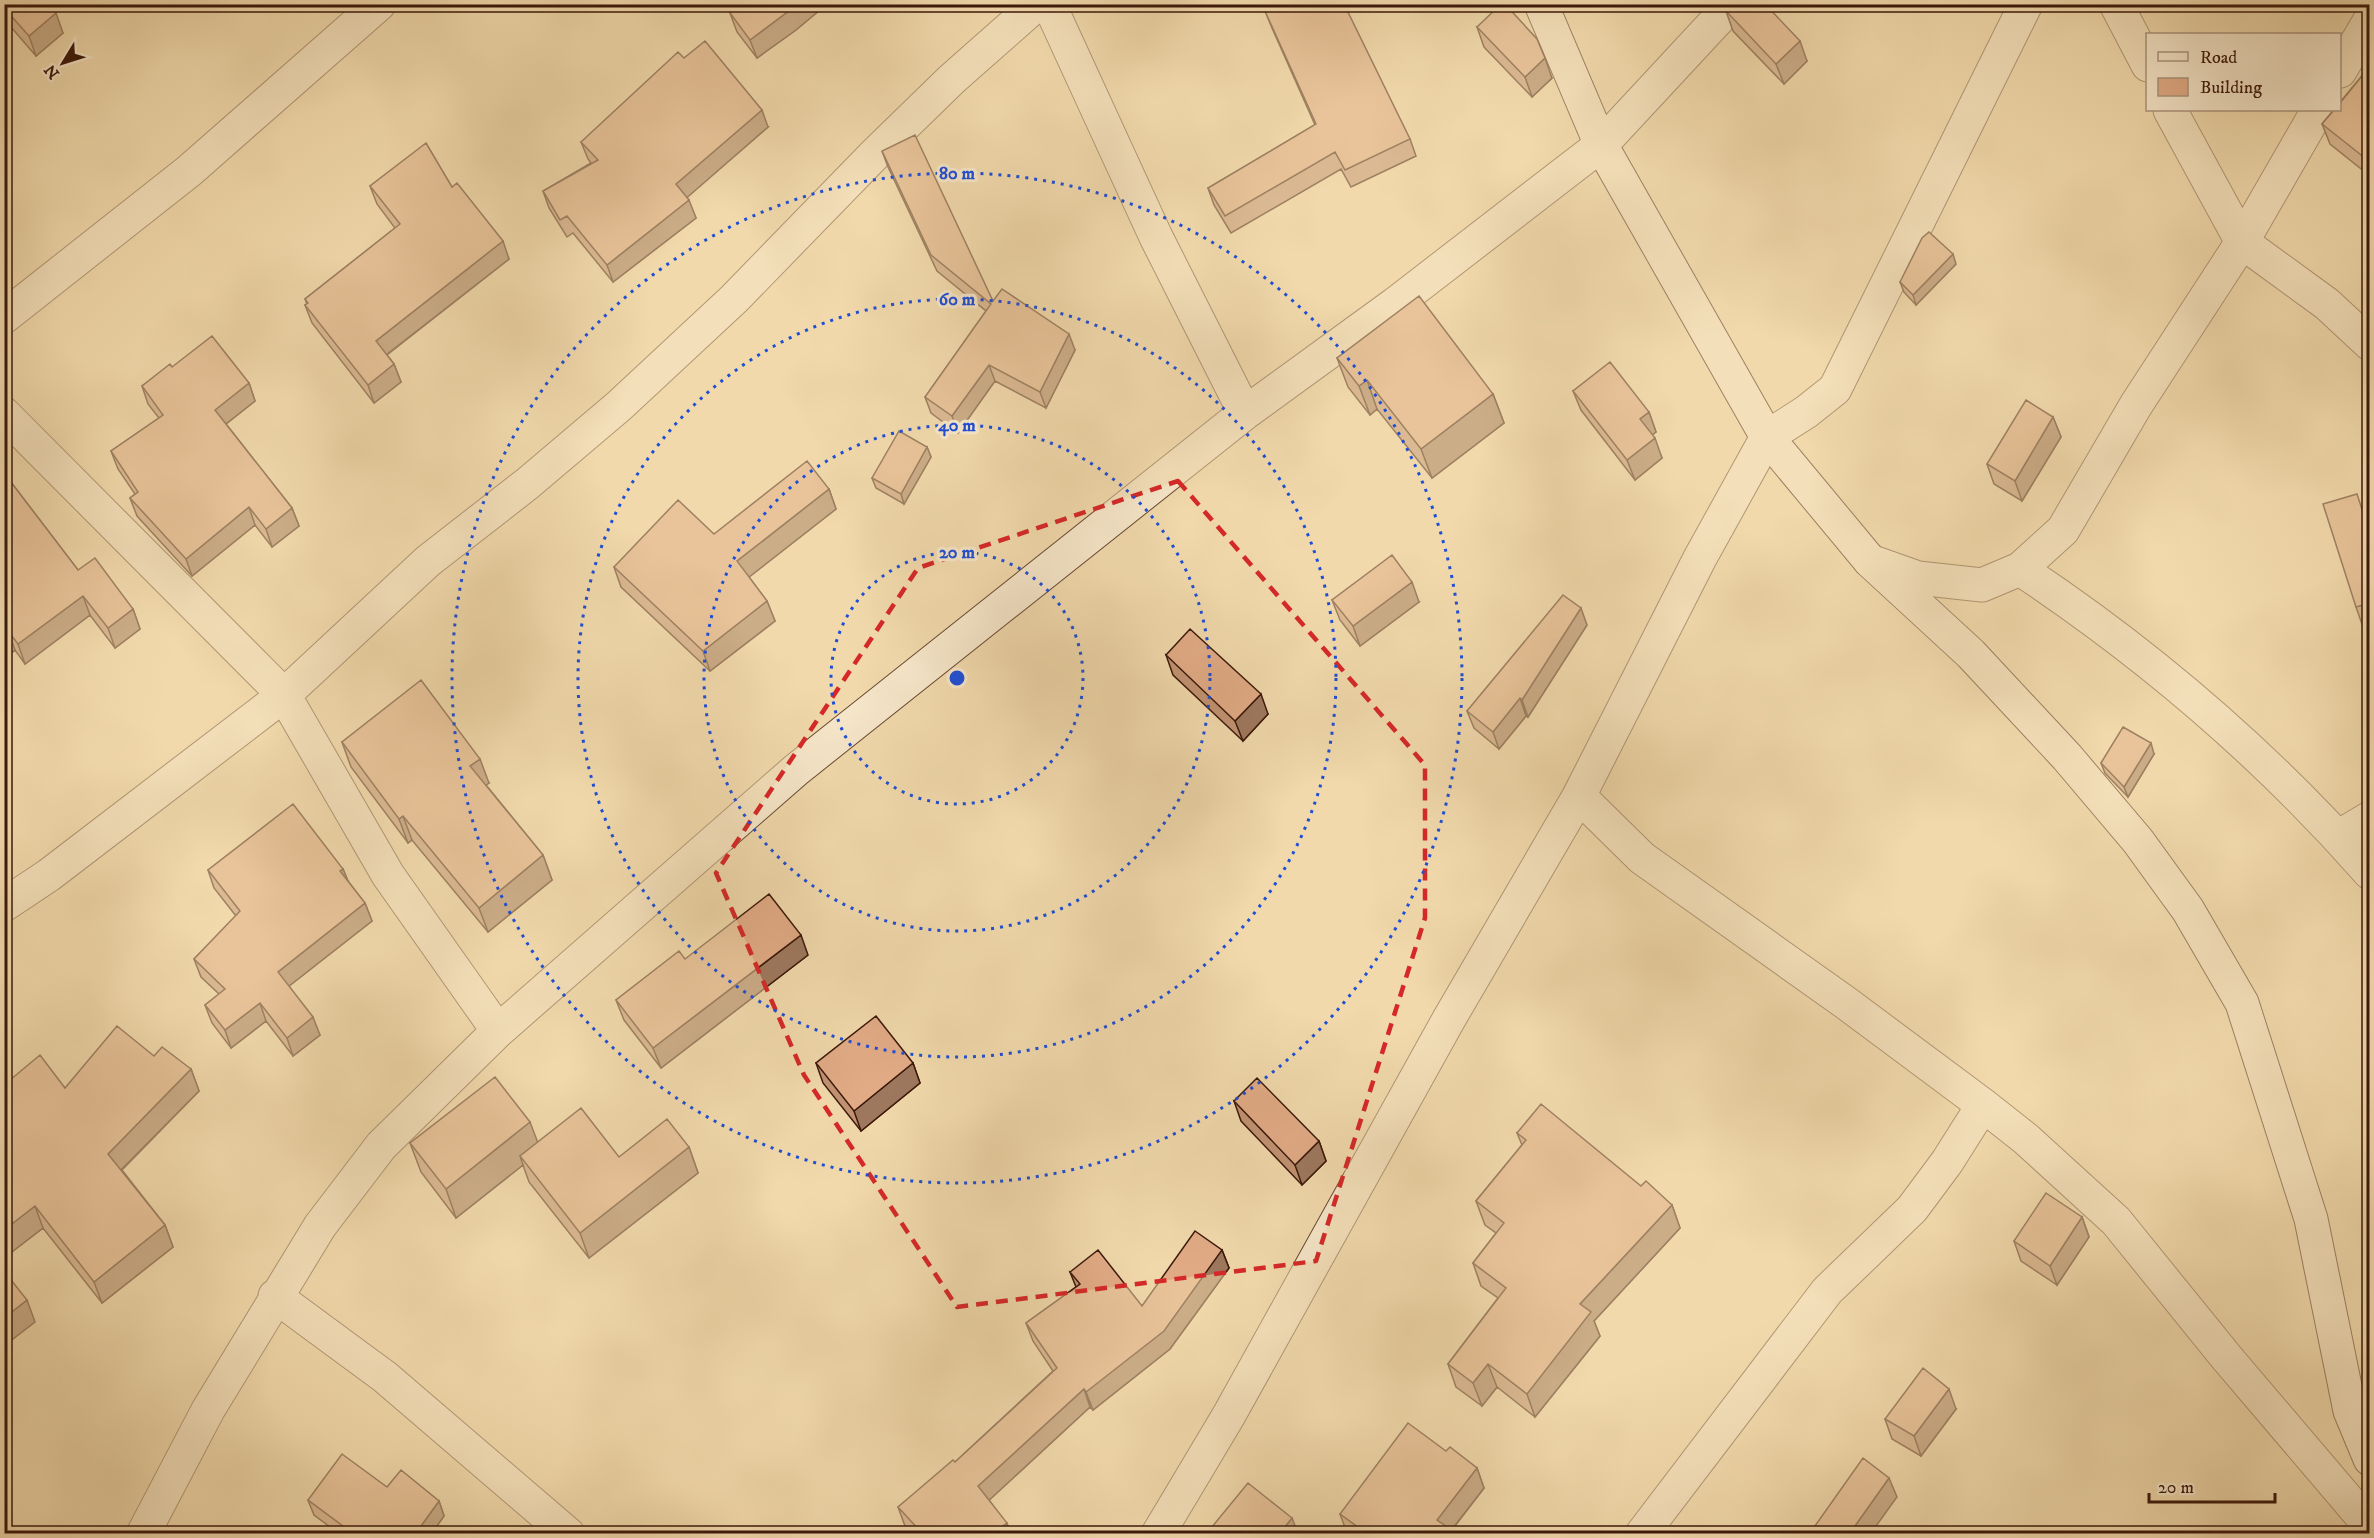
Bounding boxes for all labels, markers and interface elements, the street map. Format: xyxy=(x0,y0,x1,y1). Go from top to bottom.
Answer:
north arrow xyxy=(33,33,93,93)
legend xyxy=(2146,33,2341,111)
text: Road xyxy=(2200,47,2237,69)
text: N xyxy=(40,60,64,83)
text: Building xyxy=(2200,77,2262,99)
text: 80 m xyxy=(939,163,976,185)
text: 60 m xyxy=(939,289,976,311)
text: 40 m xyxy=(937,415,976,437)
text: 20 m xyxy=(939,542,975,564)
centre of rings xyxy=(947,668,967,688)
scale bar xyxy=(2149,1466,2275,1504)
text: 20 m xyxy=(2158,1477,2194,1499)

